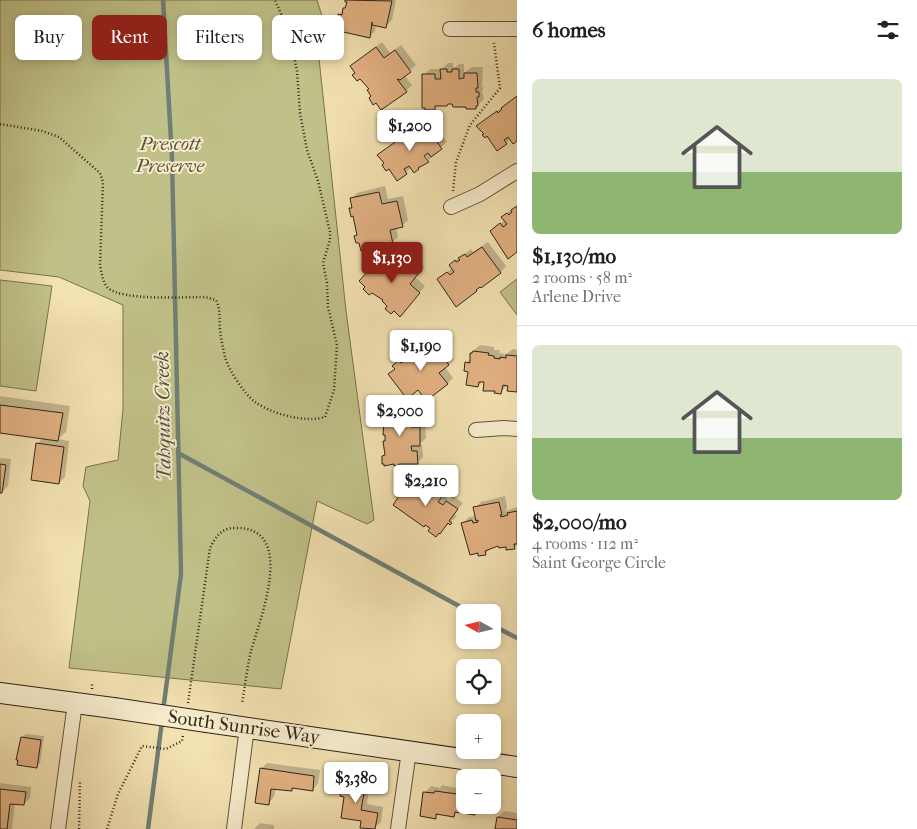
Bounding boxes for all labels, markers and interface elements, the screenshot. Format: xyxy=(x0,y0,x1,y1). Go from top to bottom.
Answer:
chip: Buy xyxy=(15,15,82,60)
chip: Rent xyxy=(92,15,167,60)
chip: Filters xyxy=(177,15,262,60)
chip: New xyxy=(272,15,344,60)
icon: filters xyxy=(874,16,902,44)
text: 6 homes xyxy=(532,18,606,42)
pin: $1,200 xyxy=(369,110,451,152)
icon: home xyxy=(672,112,762,202)
text: $1,200 xyxy=(388,116,432,135)
park label: Prescott Preserve xyxy=(135,133,206,177)
pin: $1,130 xyxy=(351,242,433,284)
text: $1,130/mo xyxy=(532,244,616,268)
text: $1,130 xyxy=(373,248,411,267)
text: 2 rooms · 58 m² xyxy=(532,268,632,287)
text: Arlene Drive xyxy=(532,287,621,306)
pin: $1,190 xyxy=(380,330,462,372)
text: $1,190 xyxy=(401,336,441,355)
water label: Tahquitz Creek xyxy=(150,351,176,481)
icon: home xyxy=(672,377,762,467)
pin: $2,000 xyxy=(359,394,441,437)
text: $2,000 xyxy=(377,401,423,420)
pin: $2,210 xyxy=(385,464,467,507)
text: $2,210 xyxy=(404,471,448,490)
text: $2,000/mo xyxy=(532,510,627,534)
text: 4 rooms · 112 m² xyxy=(532,534,638,553)
text: Saint George Circle xyxy=(532,553,666,572)
north arrow xyxy=(456,604,501,649)
map controls xyxy=(456,604,501,814)
button: locate xyxy=(456,659,501,704)
street label: South Sunrise Way xyxy=(167,705,322,749)
button: + xyxy=(456,714,501,759)
pin: $3,380 xyxy=(315,762,397,804)
text: $3,380 xyxy=(335,768,377,787)
button: − xyxy=(456,769,501,814)

